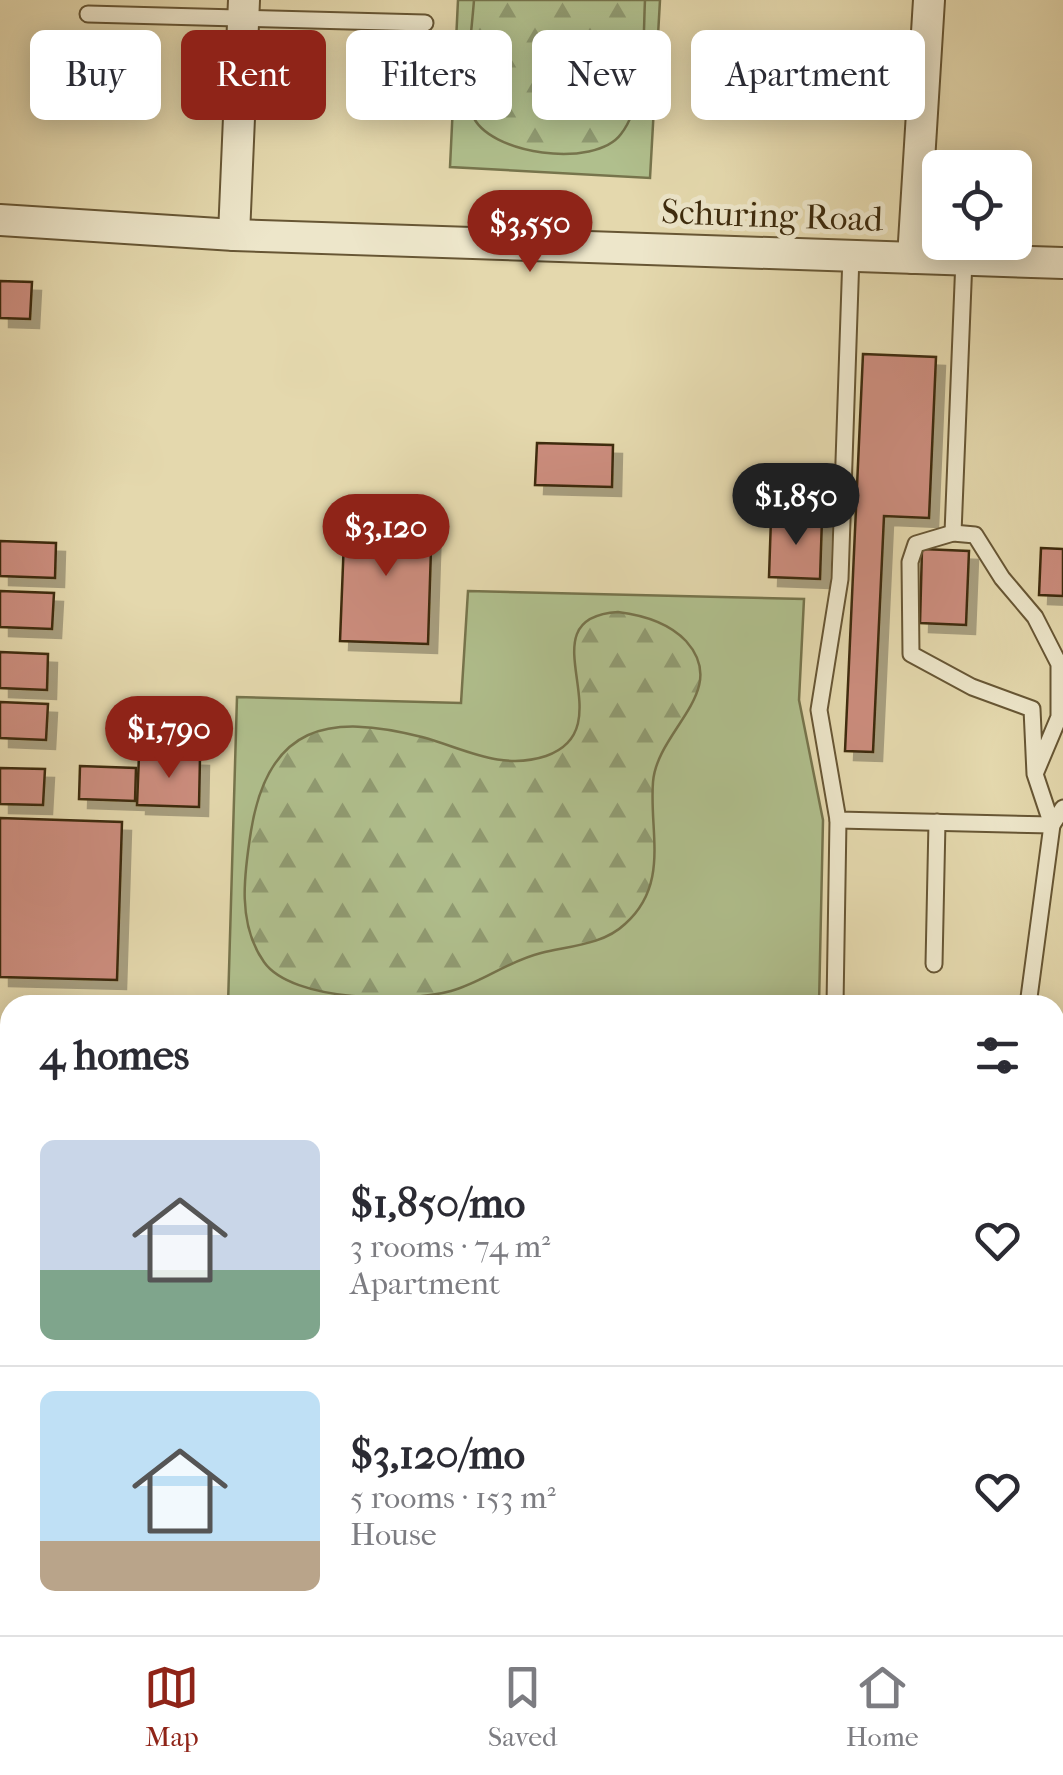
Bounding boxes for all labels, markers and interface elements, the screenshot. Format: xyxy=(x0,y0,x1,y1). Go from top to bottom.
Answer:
chip: Buy xyxy=(30,30,161,120)
chip: Rent xyxy=(181,30,326,120)
chip: Filters xyxy=(346,30,512,120)
chip: New xyxy=(532,30,671,120)
chip: Apartment xyxy=(691,30,925,120)
map controls xyxy=(922,150,1032,260)
button: locate xyxy=(922,150,1032,260)
pin: $3,550 xyxy=(449,190,611,275)
street label: Schuring Road xyxy=(660,191,885,240)
text: $3,550 xyxy=(489,204,571,241)
pin: $1,850 xyxy=(715,463,877,548)
text: $1,850 xyxy=(754,477,838,514)
pin: $3,120 xyxy=(305,494,467,579)
text: $3,120 xyxy=(345,508,427,545)
pin: $1,790 xyxy=(88,696,250,781)
text: $1,790 xyxy=(127,710,211,747)
icon: filters xyxy=(970,1028,1025,1083)
text: 4 homes xyxy=(40,1031,189,1080)
text: $1,850/mo xyxy=(350,1179,525,1228)
icon: home xyxy=(120,1180,240,1300)
icon: heart xyxy=(970,1213,1025,1268)
text: 3 rooms · 74 m² xyxy=(350,1228,550,1265)
text: Apartment xyxy=(350,1265,500,1302)
text: $3,120/mo xyxy=(350,1430,525,1479)
icon: home xyxy=(120,1431,240,1551)
icon: heart xyxy=(970,1464,1025,1519)
text: 5 rooms · 153 m² xyxy=(350,1479,556,1516)
text: House xyxy=(350,1516,437,1553)
tab: Map xyxy=(144,1660,199,1753)
tab: Saved xyxy=(488,1660,557,1753)
tab: Home xyxy=(846,1660,919,1753)

